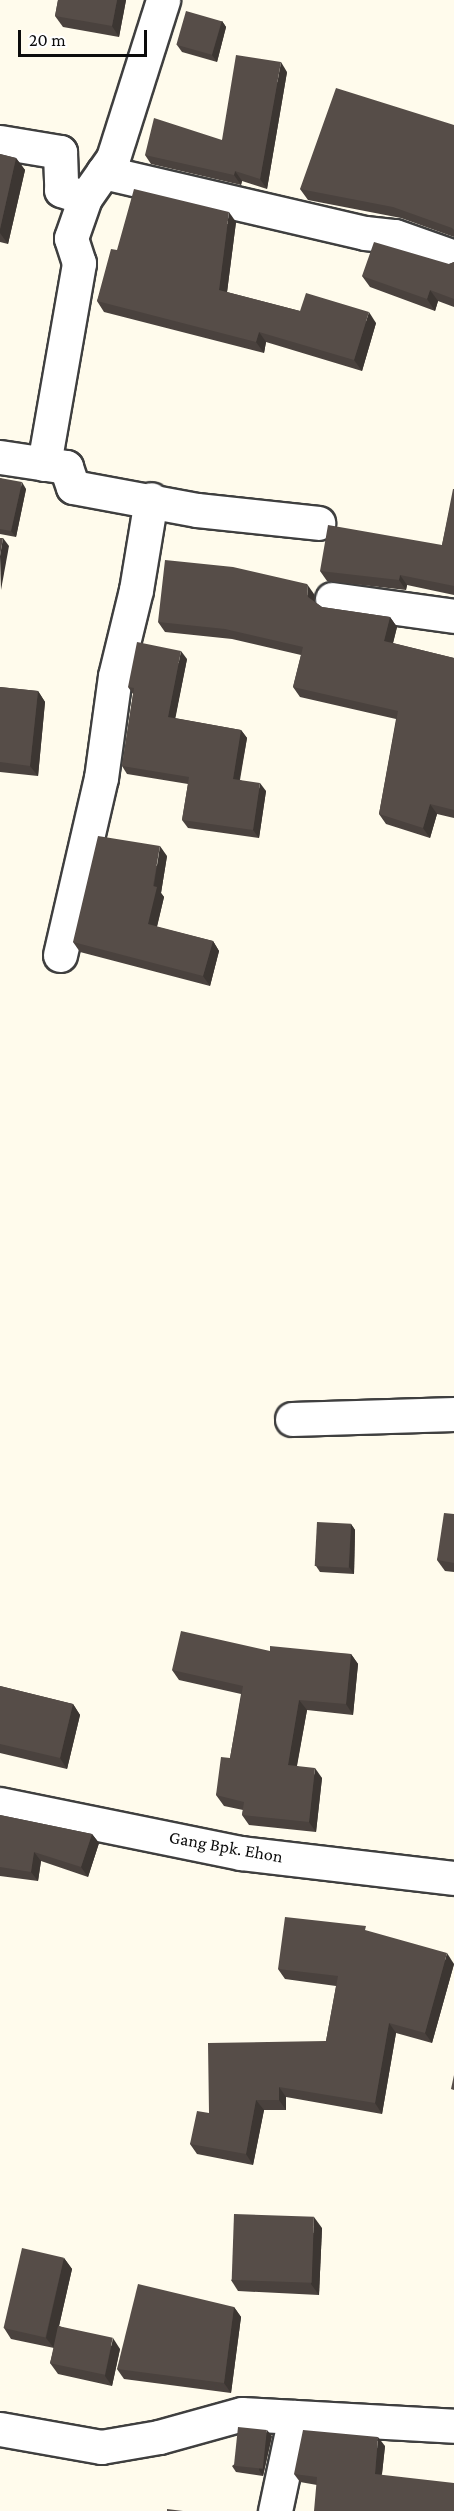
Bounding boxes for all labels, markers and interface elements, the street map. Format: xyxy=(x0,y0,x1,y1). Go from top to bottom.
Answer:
scale bar xyxy=(21,18,150,56)
text: 20 m xyxy=(29,30,66,50)
street label: Gang Bpk. Ehon xyxy=(167,1826,285,1868)

